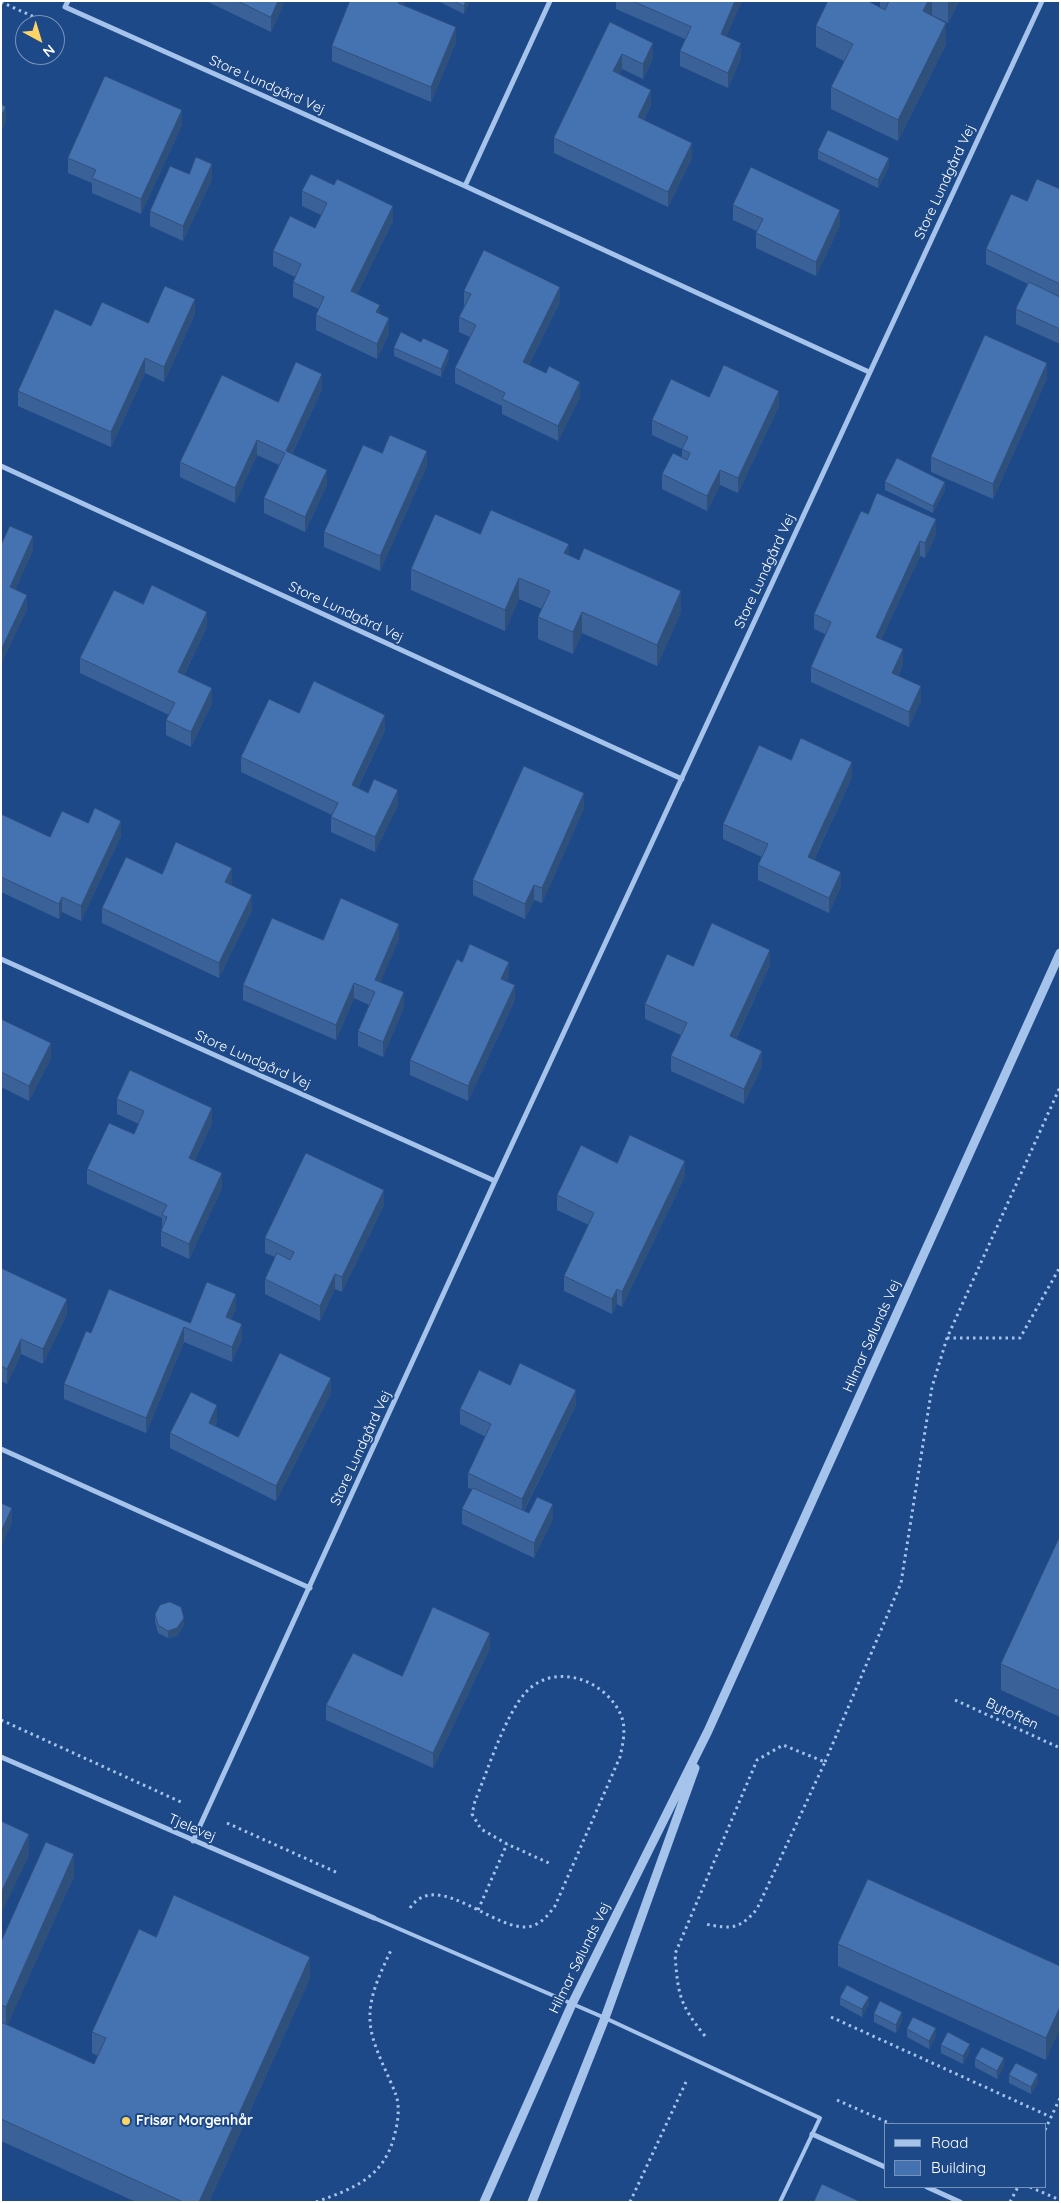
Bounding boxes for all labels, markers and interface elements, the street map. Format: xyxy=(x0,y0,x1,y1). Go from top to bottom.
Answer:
north arrow xyxy=(15,15,65,65)
text: N xyxy=(39,41,58,61)
street label: Store Lundgård Vej xyxy=(206,52,328,118)
street label: Store Lundgård Vej xyxy=(911,122,979,242)
street label: Store Lundgård Vej xyxy=(731,511,799,631)
street label: Store Lundgård Vej xyxy=(286,578,406,646)
street label: Store Lundgård Vej xyxy=(192,1027,314,1093)
street label: Hilmar Sølunds Vej xyxy=(840,1277,904,1395)
street label: Store Lundgård Vej xyxy=(327,1388,395,1508)
street label: Bytoften xyxy=(983,1695,1041,1733)
street label: Tjelevej xyxy=(166,1810,218,1846)
street label: Hilmar Sølunds Vej xyxy=(546,1900,614,2016)
place label: Frisør Morgenhår xyxy=(136,2113,253,2129)
marker: Frisør Morgenhår xyxy=(120,2115,132,2127)
legend xyxy=(884,2123,1046,2188)
text: Road xyxy=(931,2133,968,2152)
text: Building xyxy=(931,2158,986,2177)

